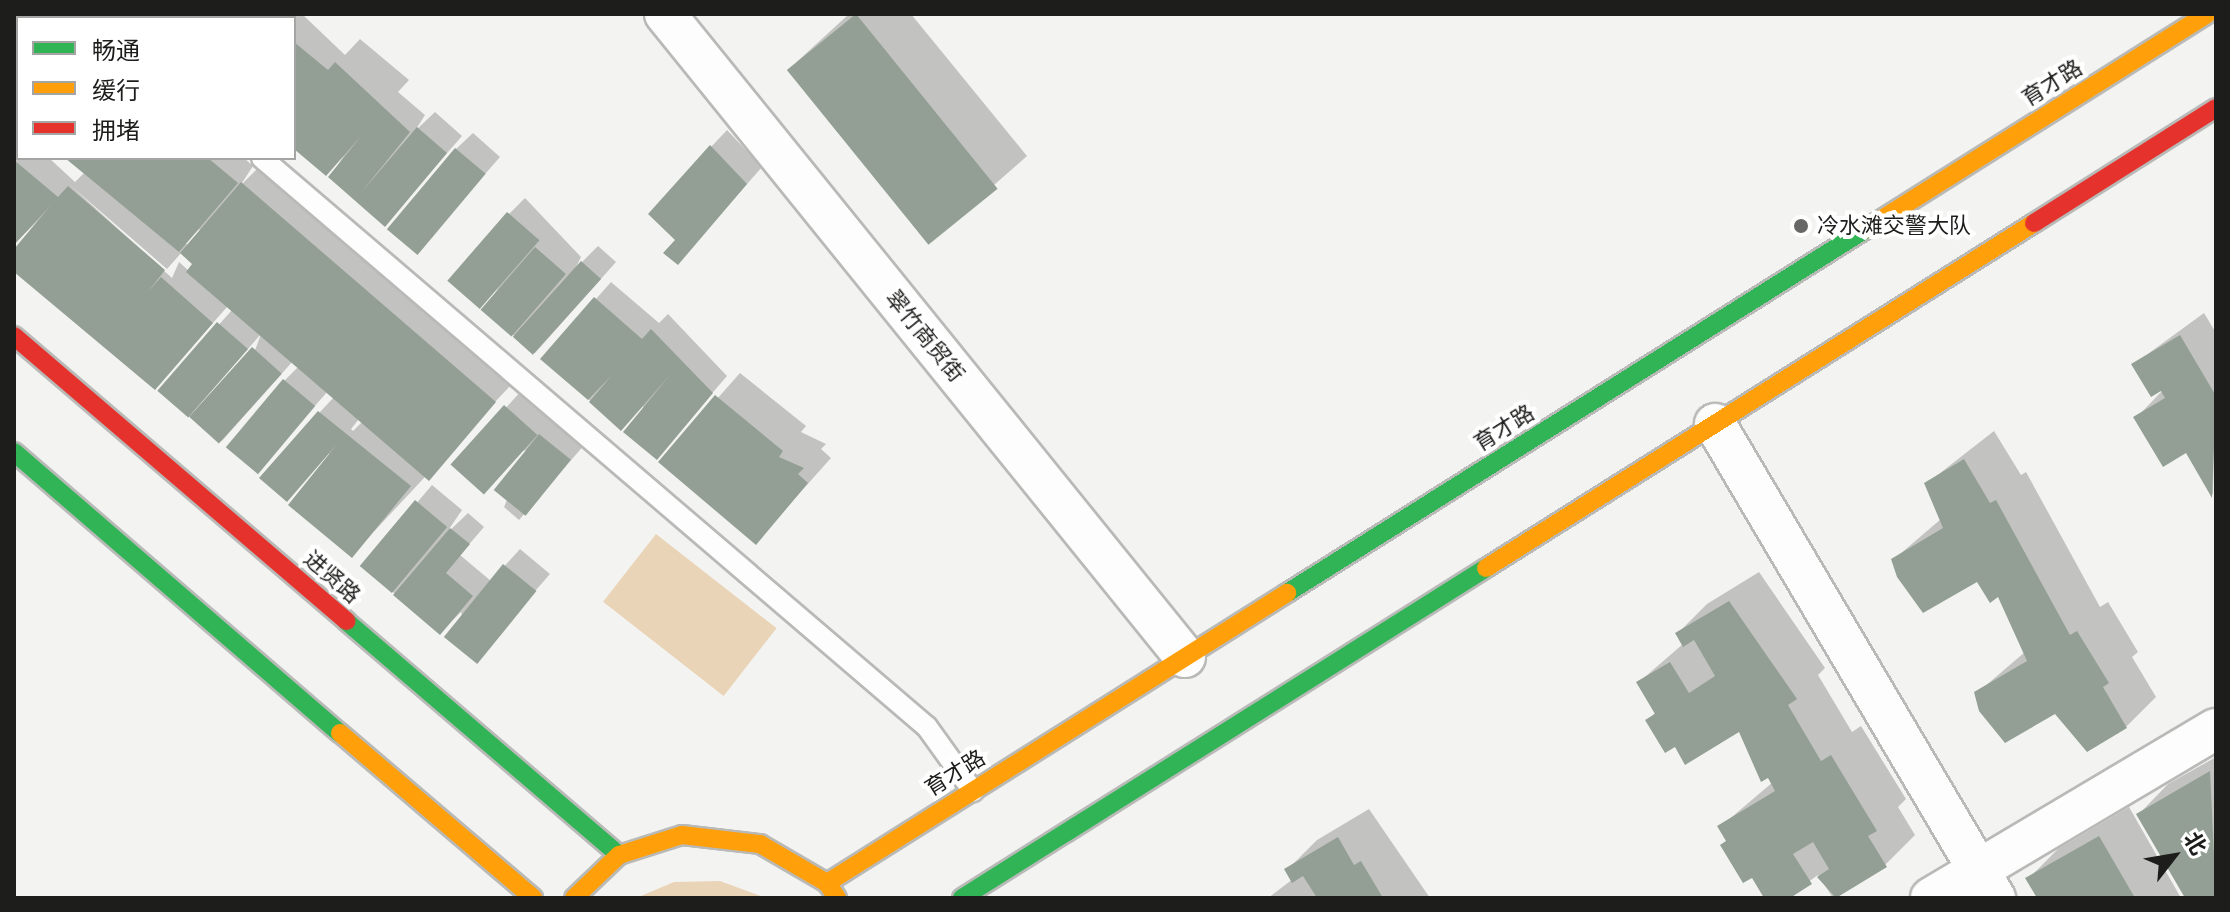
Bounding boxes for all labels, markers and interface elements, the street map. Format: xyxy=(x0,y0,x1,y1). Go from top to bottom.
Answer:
legend xyxy=(16,16,296,160)
text: 畅通 xyxy=(92,36,140,66)
street label: 育才路 xyxy=(2017,54,2087,112)
text: 缓行 xyxy=(92,76,140,106)
text: 拥堵 xyxy=(92,116,140,146)
place label: 冷水滩交警大队 xyxy=(1817,213,1971,239)
marker: 冷水滩交警大队 xyxy=(1792,217,1810,235)
street label: 翠竹商贸街 xyxy=(880,285,970,387)
street label: 育才路 xyxy=(1469,399,1539,457)
street label: 进贤路 xyxy=(298,545,366,609)
street label: 育才路 xyxy=(920,744,990,802)
north arrow xyxy=(2134,816,2214,896)
text: 北 xyxy=(2178,827,2212,860)

